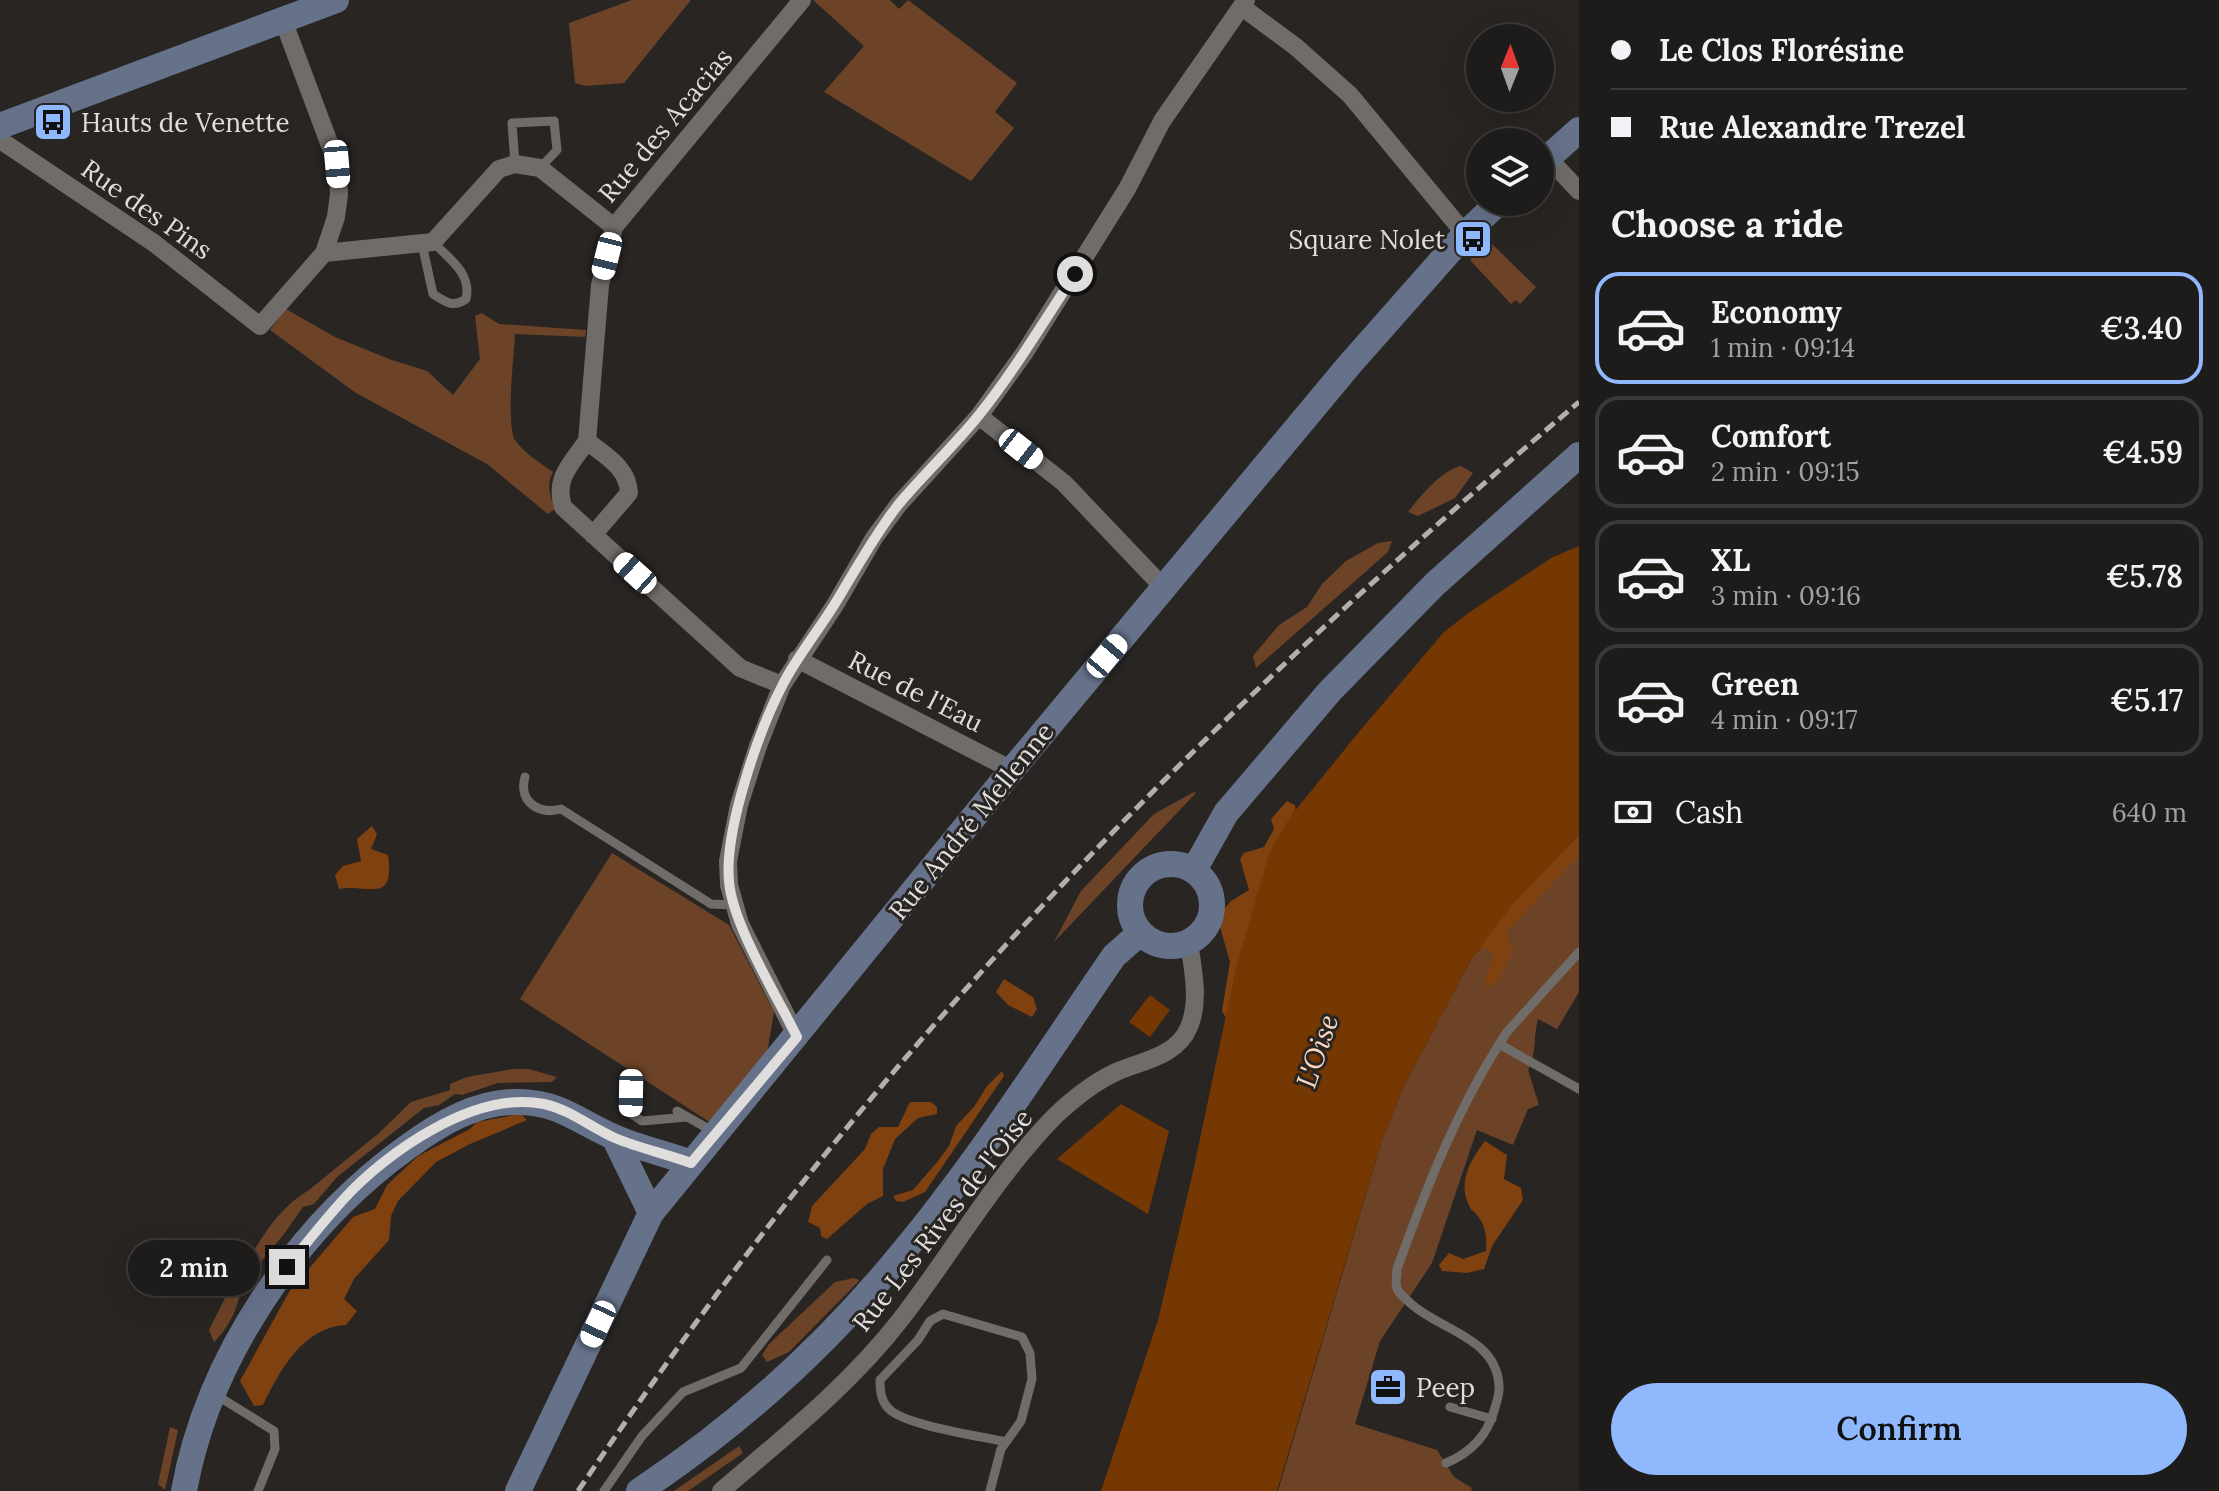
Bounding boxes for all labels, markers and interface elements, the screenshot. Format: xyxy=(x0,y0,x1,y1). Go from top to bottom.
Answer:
north arrow xyxy=(1466,24,1554,112)
map controls xyxy=(1466,24,1554,216)
text: Le Clos Florésine xyxy=(1659,31,1904,69)
street label: Rue des Acacias xyxy=(591,41,739,209)
bus stop icon: Hauts de Venette xyxy=(32,101,74,143)
place label: Hauts de Venette xyxy=(81,106,290,139)
text: Rue Alexandre Trezel xyxy=(1659,108,1965,146)
button: layers xyxy=(1466,128,1554,216)
car xyxy=(323,139,351,189)
street label: Rue des Pins xyxy=(75,152,219,266)
text: Choose a ride xyxy=(1611,201,1843,247)
bus stop icon: Square Nolet xyxy=(1452,218,1494,260)
place label: Square Nolet xyxy=(1289,223,1445,256)
car xyxy=(590,230,624,282)
route start xyxy=(1057,256,1093,292)
icon: car xyxy=(1615,292,1687,364)
text: Economy xyxy=(1711,293,1842,331)
text: €3.40 xyxy=(2100,309,2183,347)
text: 1 min · 09:14 xyxy=(1711,331,1855,364)
icon: car xyxy=(1615,416,1687,488)
text: Comfort xyxy=(1711,417,1831,455)
car xyxy=(995,425,1047,473)
text: €4.59 xyxy=(2102,433,2183,471)
text: 2 min · 09:15 xyxy=(1711,455,1860,488)
icon: car xyxy=(1615,540,1687,612)
text: XL xyxy=(1711,541,1750,579)
car xyxy=(609,548,661,598)
text: €5.78 xyxy=(2106,557,2183,595)
text: 3 min · 09:16 xyxy=(1711,579,1861,612)
car xyxy=(1082,630,1132,682)
street label: Rue de l'Eau xyxy=(843,643,989,739)
icon: car xyxy=(1615,664,1687,736)
text: Green xyxy=(1711,665,1799,703)
text: €5.17 xyxy=(2110,681,2183,719)
text: 4 min · 09:17 xyxy=(1711,703,1858,736)
street label: Rue André Mellenne xyxy=(881,716,1061,926)
icon: cash xyxy=(1611,790,1655,834)
text: Cash xyxy=(1675,793,1743,831)
text: 640 m xyxy=(2112,796,2187,829)
water label: L'Oise xyxy=(1288,1009,1346,1093)
car xyxy=(619,1069,643,1117)
street label: Rue Les Rives de l'Oise xyxy=(845,1102,1039,1338)
callout: 2 min xyxy=(127,1239,259,1295)
route end xyxy=(269,1249,305,1285)
text: 2 min xyxy=(160,1251,228,1284)
car xyxy=(577,1297,619,1351)
office icon: Peep xyxy=(1367,1366,1409,1408)
place label: Peep xyxy=(1416,1371,1475,1404)
button: Confirm xyxy=(1611,1383,2187,1475)

